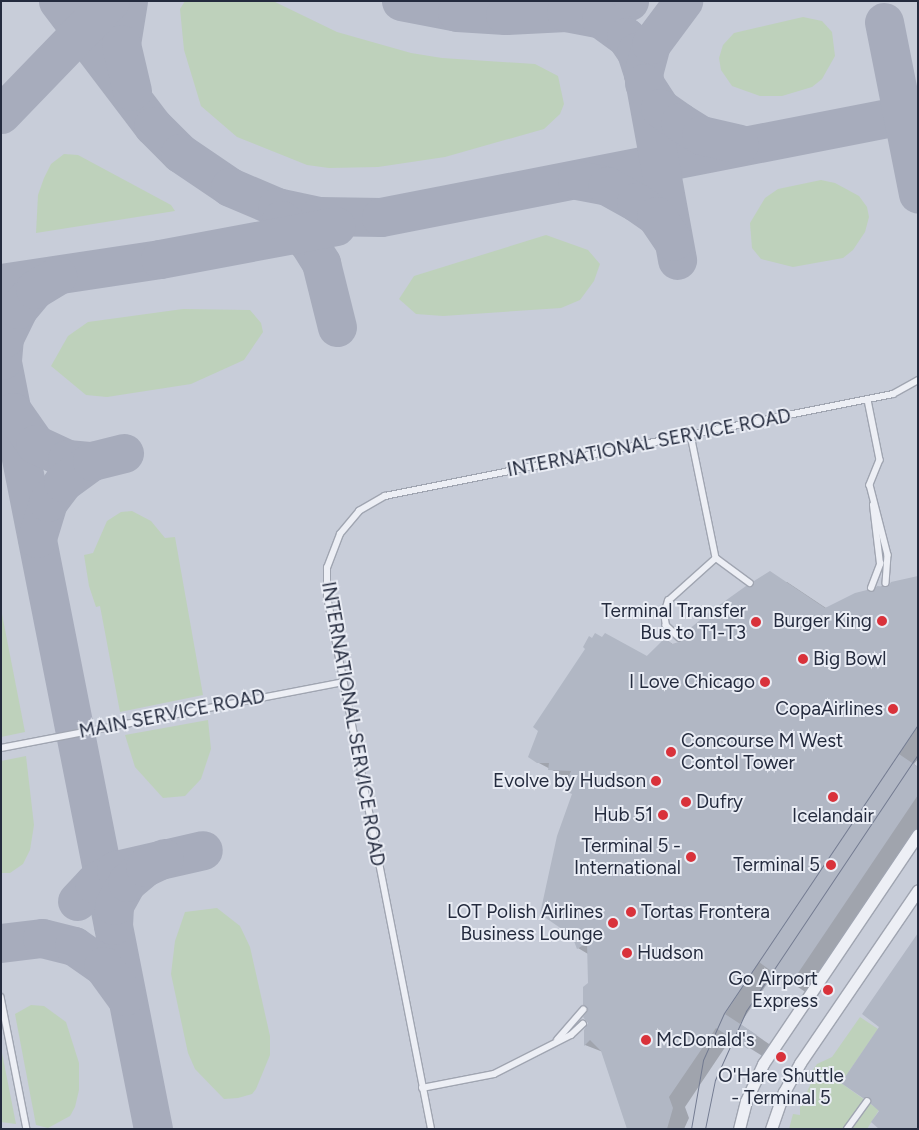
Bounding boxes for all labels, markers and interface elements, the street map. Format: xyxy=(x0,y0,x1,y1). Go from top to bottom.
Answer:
street label: INTERNATIONAL SERVICE ROAD xyxy=(505,404,793,482)
street label: INTERNATIONAL SERVICE ROAD xyxy=(317,580,389,868)
place label: Terminal Transfer Bus to T1-T3 xyxy=(601,600,746,644)
place label: Burger King xyxy=(773,610,872,632)
marker: Burger King xyxy=(876,615,888,627)
marker: Terminal Transfer Bus to T1-T3 xyxy=(750,616,762,628)
place label: Big Bowl xyxy=(813,648,886,670)
marker: Big Bowl xyxy=(797,653,809,665)
place label: I Love Chicago xyxy=(629,671,755,693)
marker: I Love Chicago xyxy=(759,676,771,688)
street label: MAIN SERVICE ROAD xyxy=(77,685,267,743)
place label: CopaAirlines xyxy=(775,698,883,720)
marker: CopaAirlines xyxy=(887,703,899,715)
place label: Concourse M West Contol Tower xyxy=(681,730,843,774)
marker: Concourse M West Contol Tower xyxy=(665,746,677,758)
place label: Evolve by Hudson xyxy=(493,770,646,792)
marker: Evolve by Hudson xyxy=(650,775,662,787)
place label: Dufry xyxy=(696,791,743,813)
marker: Icelandair xyxy=(827,791,839,803)
marker: Dufry xyxy=(680,796,692,808)
place label: Hub 51 xyxy=(594,804,653,826)
place label: Icelandair xyxy=(792,805,874,827)
marker: Hub 51 xyxy=(657,809,669,821)
place label: Terminal 5 - International xyxy=(574,835,681,879)
marker: Terminal 5 - International xyxy=(685,851,697,863)
place label: Terminal 5 xyxy=(733,854,820,876)
marker: Terminal 5 xyxy=(824,858,838,872)
place label: LOT Polish Airlines Business Lounge xyxy=(447,901,603,945)
place label: Tortas Frontera xyxy=(641,901,770,923)
marker: Tortas Frontera xyxy=(625,906,637,918)
marker: LOT Polish Airlines Business Lounge xyxy=(607,917,619,929)
place label: Hudson xyxy=(637,942,703,964)
marker: Hudson xyxy=(621,947,633,959)
place label: Go Airport Express xyxy=(728,968,818,1012)
marker: Go Airport Express xyxy=(822,984,834,996)
place label: McDonald's xyxy=(656,1029,755,1051)
marker: McDonald's xyxy=(640,1034,652,1046)
marker: O'Hare Shuttle - Terminal 5 xyxy=(775,1051,787,1063)
place label: O'Hare Shuttle - Terminal 5 xyxy=(718,1065,844,1109)

